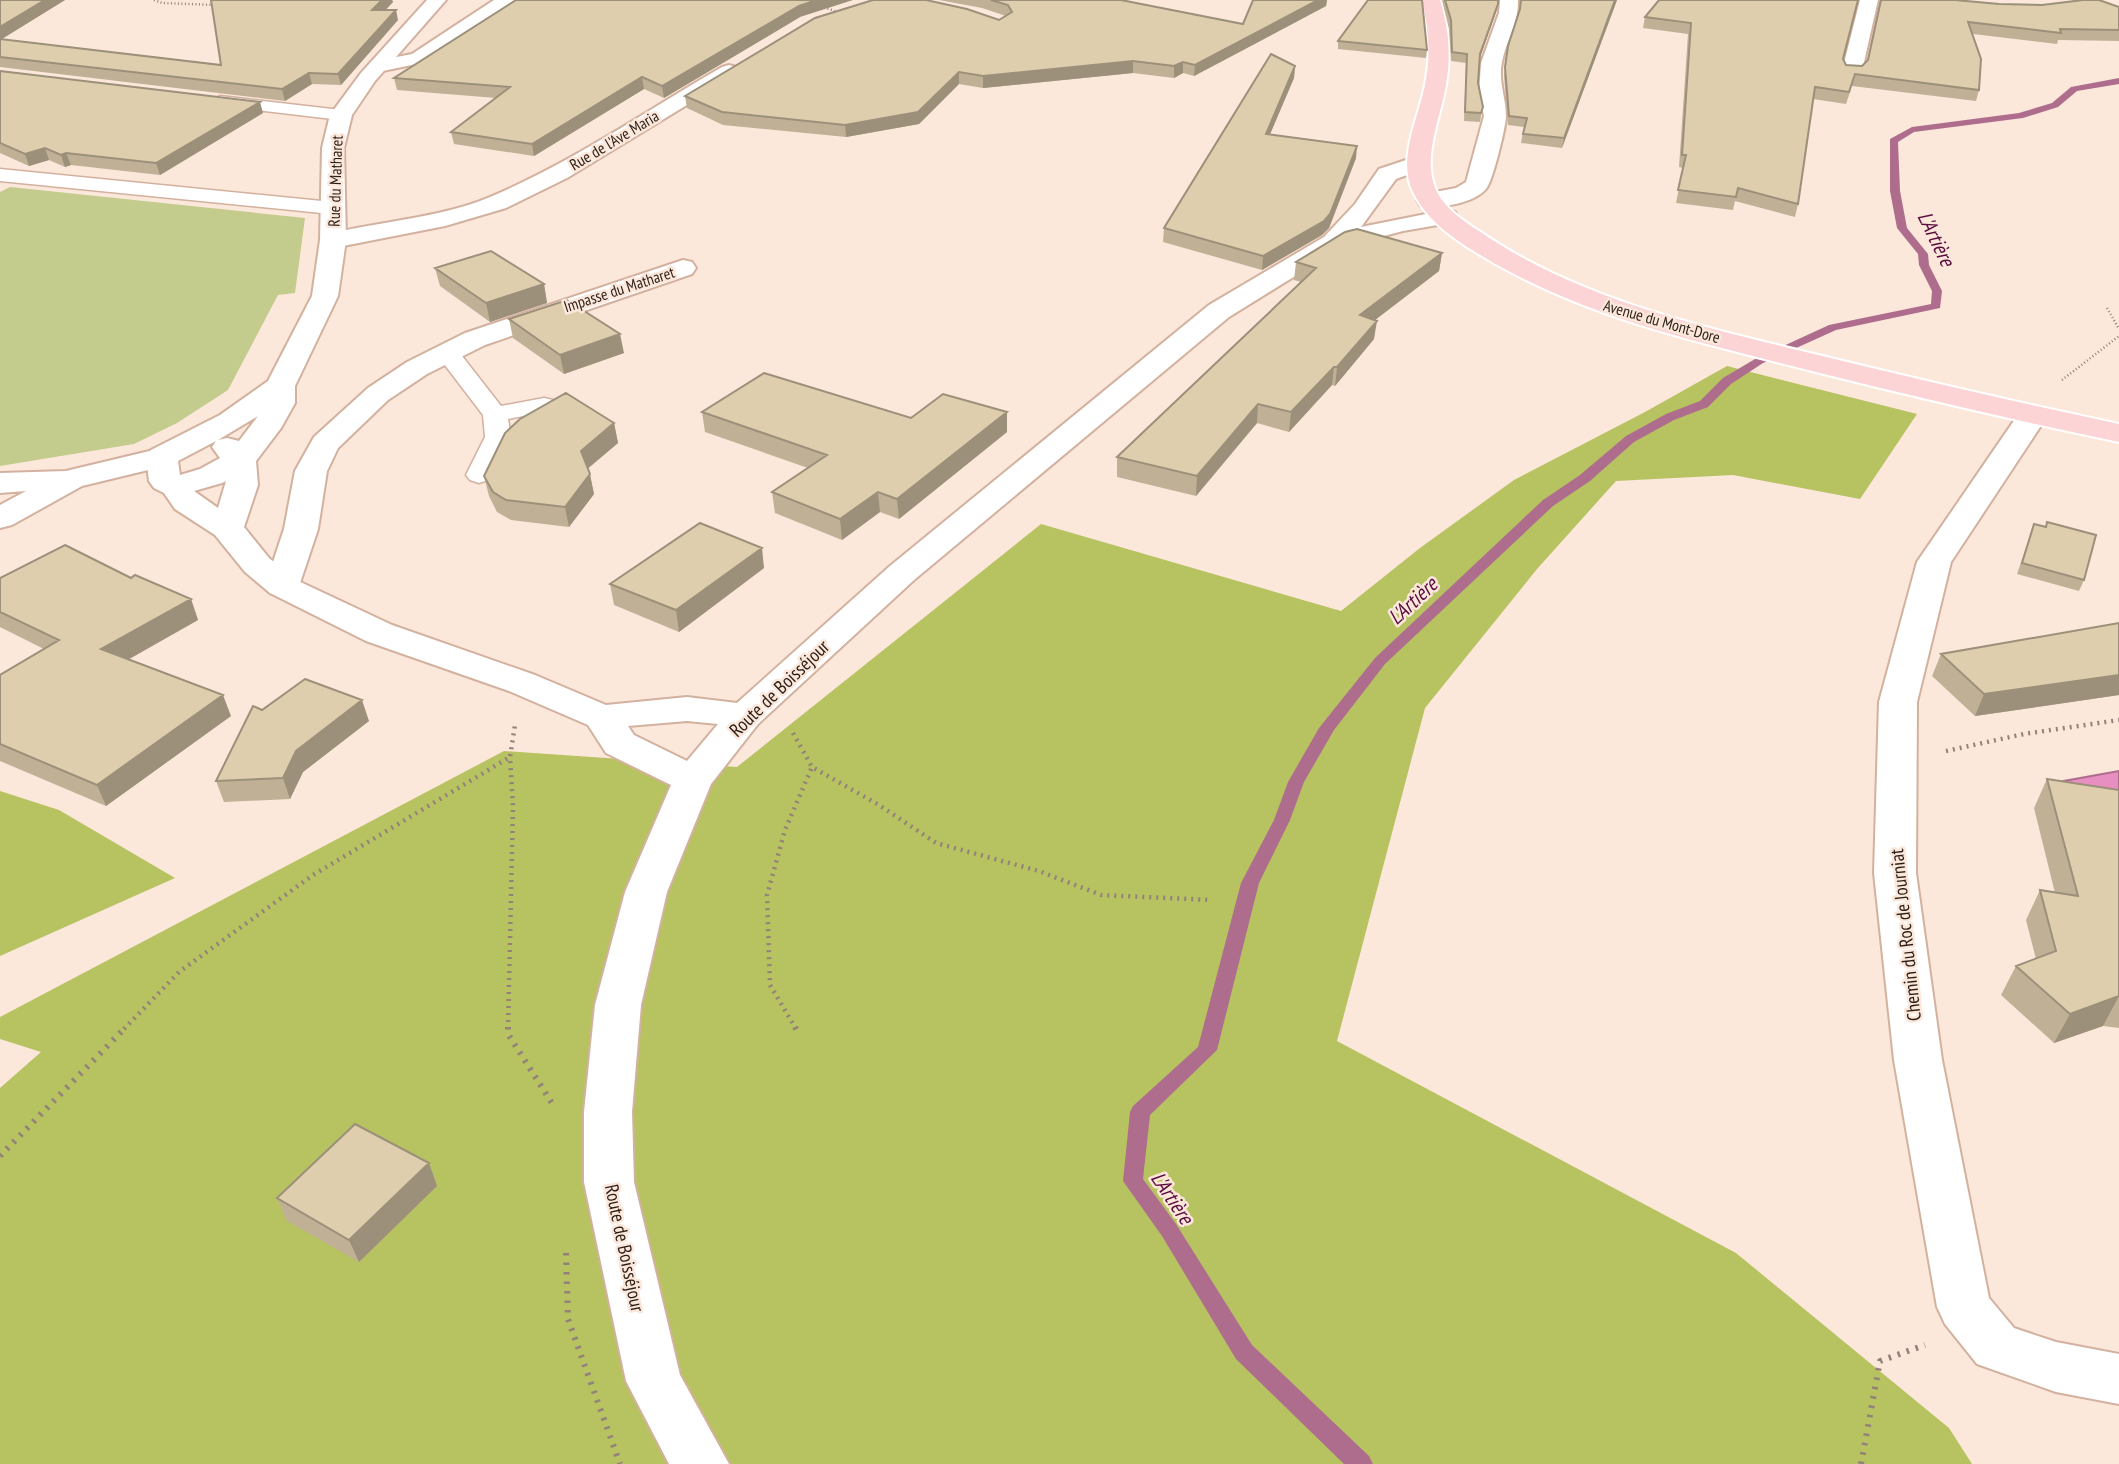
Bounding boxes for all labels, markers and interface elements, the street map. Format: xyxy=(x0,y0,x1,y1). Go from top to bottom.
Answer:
street label: Rue de l'Ave Maria xyxy=(566,105,662,175)
street label: Rue du Matharet xyxy=(323,134,347,227)
water label: L'Artière xyxy=(1912,207,1962,272)
street label: Impasse du Matharet xyxy=(561,261,678,316)
street label: Avenue du Mont-Dore xyxy=(1601,295,1723,347)
water label: L'Artière xyxy=(1382,570,1444,630)
street label: Route de Boisséjour xyxy=(724,634,835,742)
street label: Chemin du Roc de Journiat xyxy=(1884,847,1926,1022)
water label: L'Artière xyxy=(1145,1166,1201,1230)
street label: Route de Boisséjour xyxy=(600,1182,650,1315)

